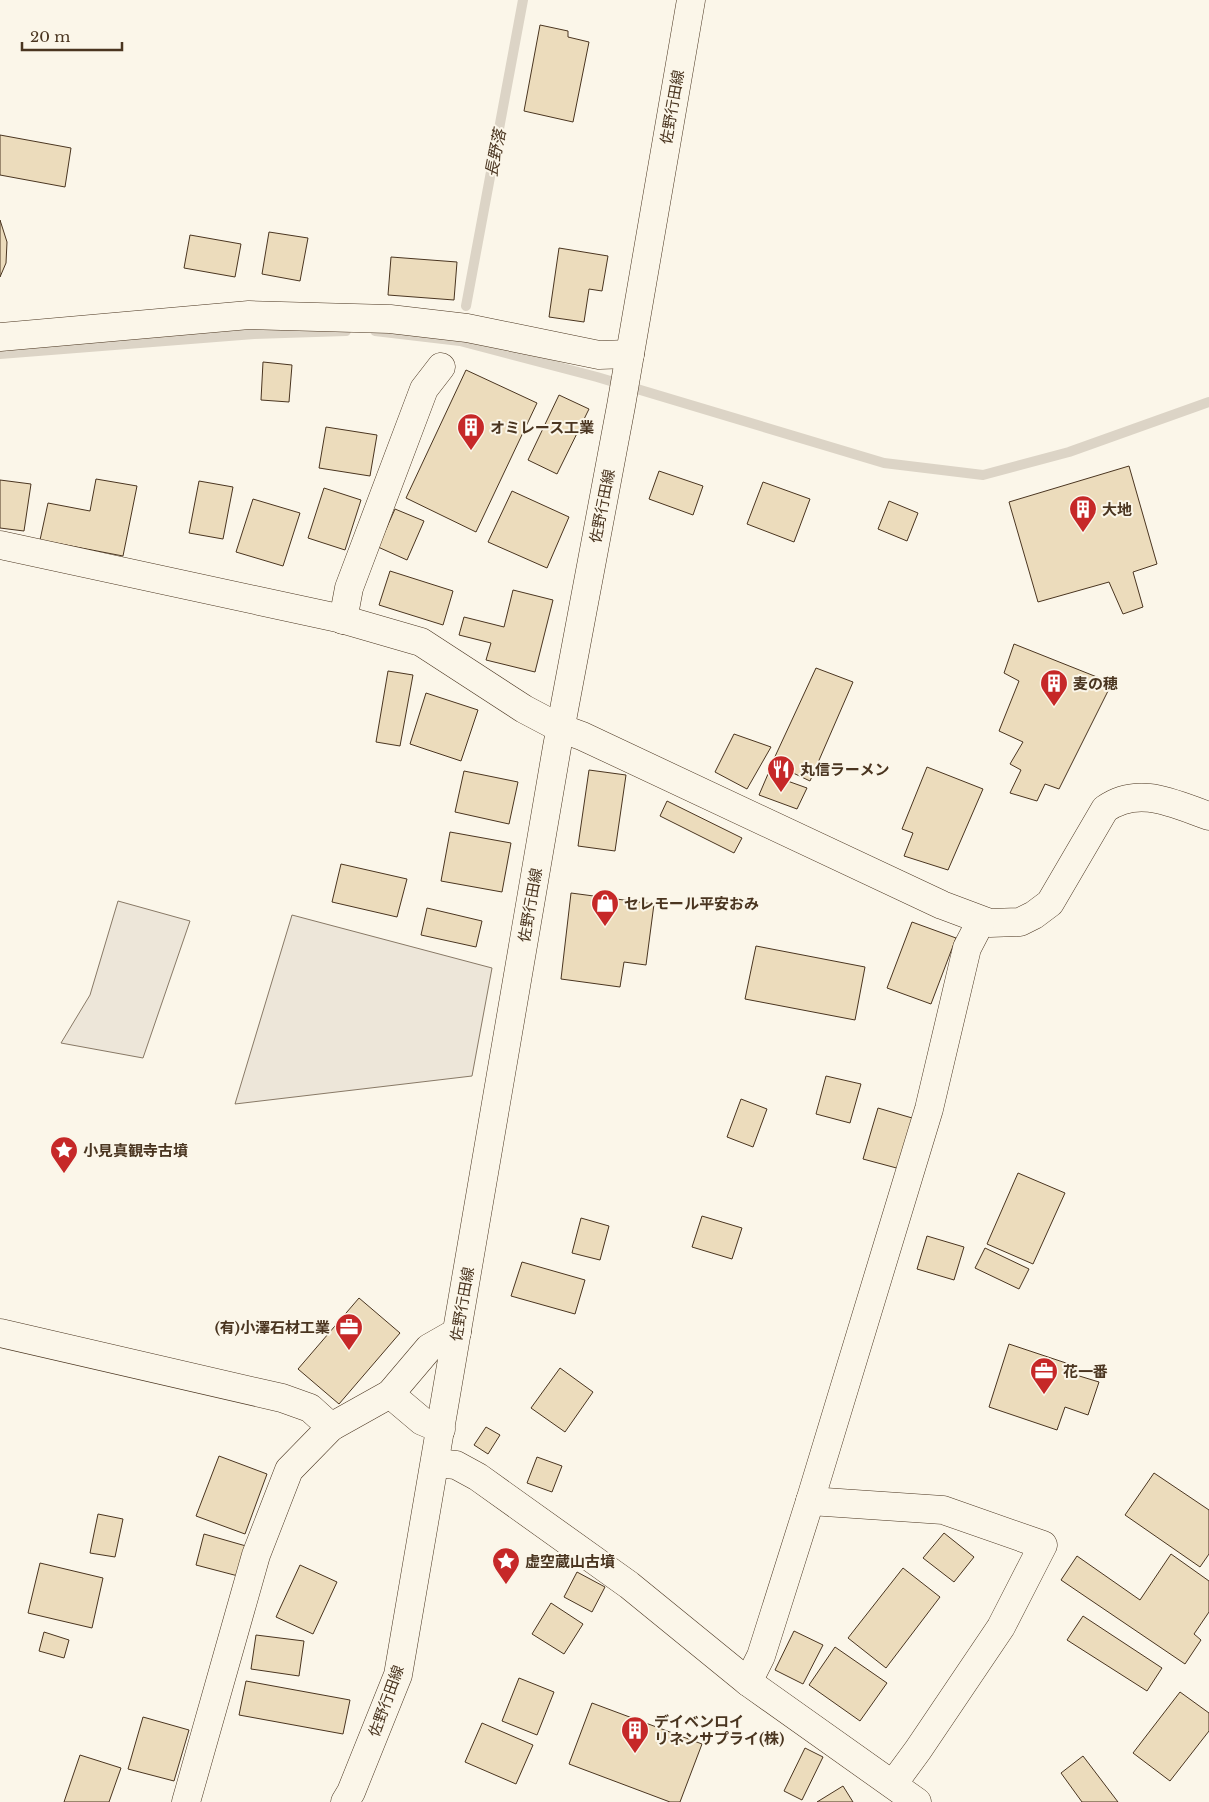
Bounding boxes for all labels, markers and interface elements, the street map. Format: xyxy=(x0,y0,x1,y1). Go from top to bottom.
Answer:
scale bar xyxy=(22,20,122,52)
text: 20 m xyxy=(30,27,70,46)
street label: 佐野行田線 xyxy=(656,68,688,146)
water label: 長野落 xyxy=(481,125,510,178)
building icon: オミレース工業 xyxy=(456,412,486,451)
place label: オミレース工業 xyxy=(490,418,594,437)
street label: 佐野行田線 xyxy=(586,467,618,545)
building icon: 大地 xyxy=(1068,494,1098,533)
place label: 大地 xyxy=(1102,500,1132,519)
building icon: 麦の穂 xyxy=(1039,668,1069,707)
place label: 麦の穂 xyxy=(1073,674,1118,693)
restaurant icon: 丸信ラーメン xyxy=(766,754,796,793)
place label: 丸信ラーメン xyxy=(800,760,889,779)
street label: 佐野行田線 xyxy=(514,866,546,944)
shop icon: セレモール平安おみ xyxy=(590,888,620,927)
place label: セレモール平安おみ xyxy=(624,894,759,913)
place icon: 小見真観寺古墳 xyxy=(49,1135,79,1174)
place label: 小見真観寺古墳 xyxy=(83,1141,188,1160)
street label: 佐野行田線 xyxy=(446,1265,478,1343)
office icon: (有)小澤石材工業 xyxy=(334,1312,364,1351)
place label: (有)小澤石材工業 xyxy=(215,1318,330,1337)
office icon: 花一番 xyxy=(1029,1356,1059,1395)
place label: 花一番 xyxy=(1063,1362,1108,1381)
place icon: 虚空蔵山古墳 xyxy=(491,1546,521,1585)
place label: 虚空蔵山古墳 xyxy=(525,1552,615,1571)
street label: 佐野行田線 xyxy=(364,1663,408,1739)
place label: デイベンロイ リネンサプライ(株) xyxy=(654,1712,784,1748)
building icon: デイベンロイ リネンサプライ(株) xyxy=(620,1715,650,1754)

